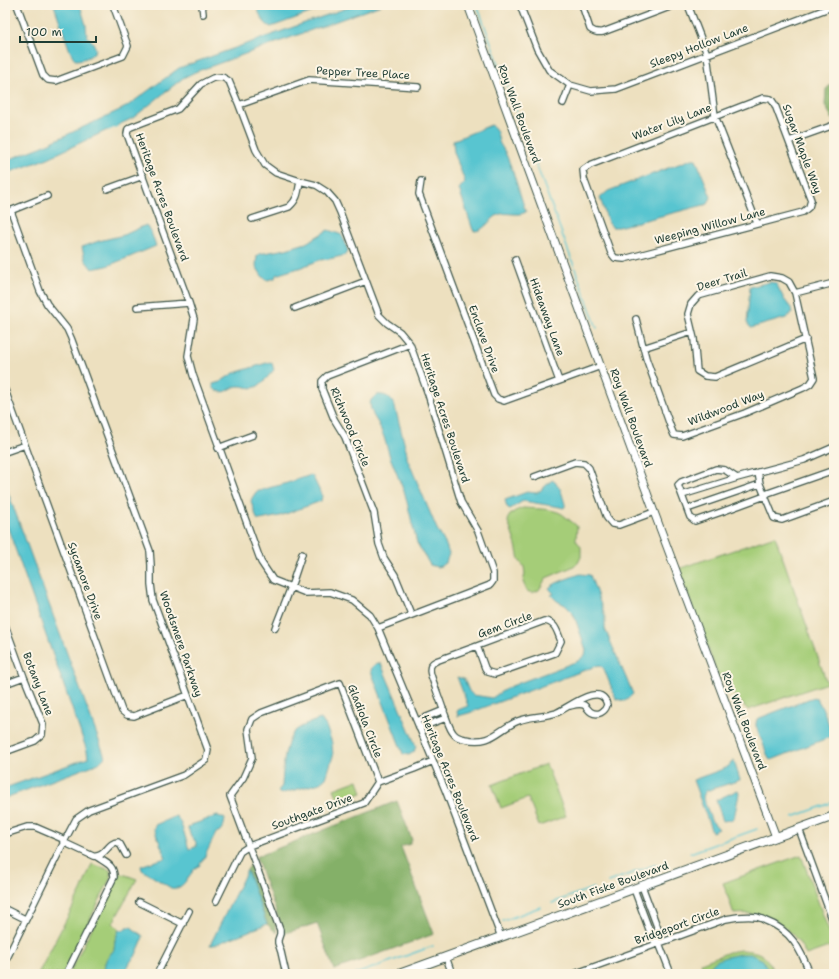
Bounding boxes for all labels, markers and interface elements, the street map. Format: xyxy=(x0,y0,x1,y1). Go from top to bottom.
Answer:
scale bar xyxy=(20,18,96,44)
street label: Sleepy Hollow Lane xyxy=(648,20,750,72)
text: 100 m xyxy=(26,24,62,40)
street label: Pepper Tree Place xyxy=(316,63,410,83)
street label: Roy Wall Boulevard xyxy=(494,63,544,165)
street label: Water Lily Lane xyxy=(630,100,714,144)
street label: Sugar Maple Way xyxy=(779,102,825,196)
street label: Heritage Acres Boulevard xyxy=(132,131,192,263)
street label: Weeping Willow Lane xyxy=(653,204,767,248)
street label: Deer Trail xyxy=(695,265,750,295)
street label: Hideaway Lane xyxy=(526,276,568,358)
street label: Enclave Drive xyxy=(465,303,503,375)
street label: Heritage Acres Boulevard xyxy=(417,351,473,485)
street label: Roy Wall Boulevard xyxy=(606,367,656,469)
street label: Richwood Circle xyxy=(327,385,373,469)
street label: Wildwood Way xyxy=(686,387,766,429)
street label: Sycamore Drive xyxy=(64,540,106,622)
street label: Woodsmere Parkway xyxy=(156,589,206,699)
street label: Gem Circle xyxy=(476,608,534,642)
street label: Botany Lane xyxy=(19,650,57,718)
street label: Roy Wall Boulevard xyxy=(718,670,770,772)
street label: Gladiola Circle xyxy=(344,682,386,760)
street label: Heritage Acres Boulevard xyxy=(418,712,482,844)
street label: Southgate Drive xyxy=(269,790,355,834)
street label: South Fiske Boulevard xyxy=(555,858,671,912)
street label: Bridgeport Circle xyxy=(633,904,721,948)

